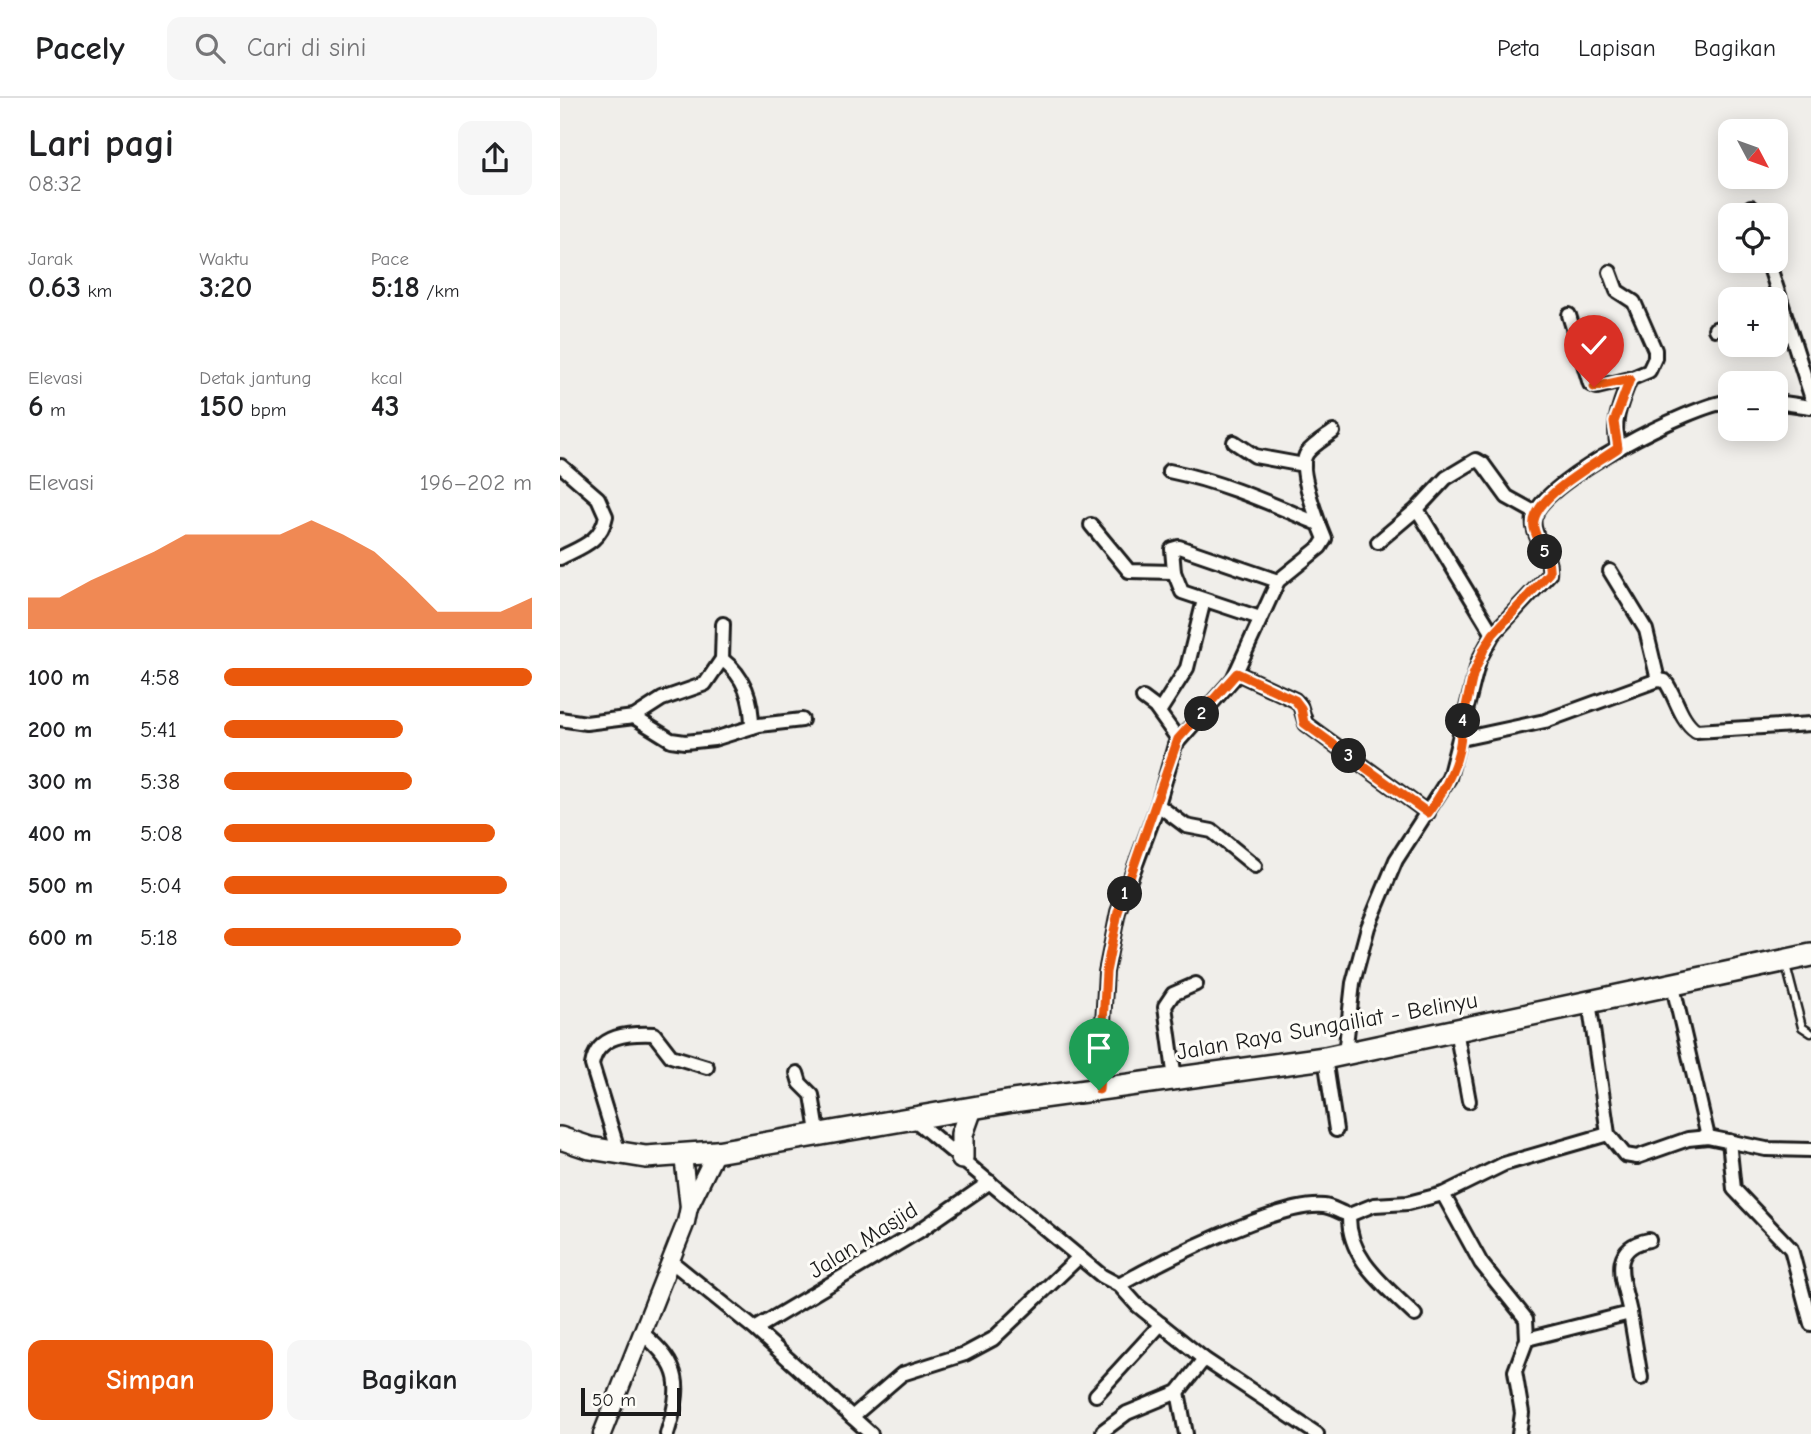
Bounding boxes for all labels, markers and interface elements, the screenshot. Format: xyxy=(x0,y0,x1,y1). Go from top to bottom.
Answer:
search box xyxy=(167,17,657,80)
text: Pacely xyxy=(35,29,125,67)
icon: search xyxy=(191,29,229,67)
text: Cari di sini xyxy=(247,33,366,63)
text: Peta xyxy=(1497,34,1540,62)
text: Lapisan xyxy=(1578,34,1656,62)
text: Bagikan xyxy=(1694,34,1776,62)
north arrow xyxy=(1718,119,1788,189)
map controls xyxy=(1718,119,1788,441)
button: share xyxy=(458,121,532,195)
text: Lari pagi xyxy=(28,122,174,166)
text: 08:32 xyxy=(28,170,82,197)
button: locate xyxy=(1718,203,1788,273)
text: Jarak xyxy=(28,248,73,270)
text: Waktu xyxy=(199,248,249,270)
text: Pace xyxy=(371,248,409,270)
text: 0.63 xyxy=(28,270,81,305)
text: 3:20 xyxy=(199,270,252,305)
text: 5:18 xyxy=(371,270,420,305)
text: km xyxy=(81,280,112,302)
text: /km xyxy=(420,280,460,302)
button: + xyxy=(1718,287,1788,357)
pin xyxy=(1564,315,1624,387)
icon: check xyxy=(1575,326,1613,364)
text: Elevasi xyxy=(28,367,83,389)
text: Detak jantung xyxy=(199,367,312,389)
text: kcal xyxy=(371,367,403,389)
button: − xyxy=(1718,371,1788,441)
text: 6 xyxy=(28,389,44,424)
text: 150 xyxy=(199,389,244,424)
text: 43 xyxy=(371,389,400,424)
text: m xyxy=(44,399,66,421)
text: bpm xyxy=(244,399,287,421)
text: Elevasi xyxy=(28,469,94,496)
text: 196–202 m xyxy=(420,469,532,496)
pin: 5 xyxy=(1528,534,1562,570)
text: 5 xyxy=(1539,540,1550,562)
text: 100 m xyxy=(28,664,90,691)
text: 4:58 xyxy=(140,664,180,691)
pin: 2 xyxy=(1184,696,1220,732)
text: 2 xyxy=(1197,702,1206,724)
pin: 4 xyxy=(1446,704,1480,738)
text: 4 xyxy=(1458,709,1467,731)
text: 200 m xyxy=(28,716,92,743)
text: 5:41 xyxy=(140,716,177,743)
pin: 3 xyxy=(1332,738,1366,774)
text: 3 xyxy=(1344,744,1353,766)
text: 300 m xyxy=(28,768,92,795)
text: 5:38 xyxy=(140,768,180,795)
text: 400 m xyxy=(28,820,92,847)
text: 5:08 xyxy=(140,820,182,847)
text: 500 m xyxy=(28,872,93,899)
text: 5:04 xyxy=(140,872,182,899)
pin: 1 xyxy=(1108,876,1142,912)
text: 1 xyxy=(1121,882,1128,904)
text: 600 m xyxy=(28,924,93,951)
text: 5:18 xyxy=(140,924,178,951)
street label: Jalan Raya Sungailiat - Belinyu xyxy=(1174,986,1480,1066)
pin xyxy=(1069,1018,1129,1090)
icon: arrive xyxy=(1080,1029,1118,1067)
street label: Jalan Masjid xyxy=(804,1196,922,1284)
button: Simpan xyxy=(28,1340,273,1420)
button: Bagikan xyxy=(287,1340,532,1420)
scale bar xyxy=(581,1385,681,1417)
text: 50 m xyxy=(592,1389,636,1411)

